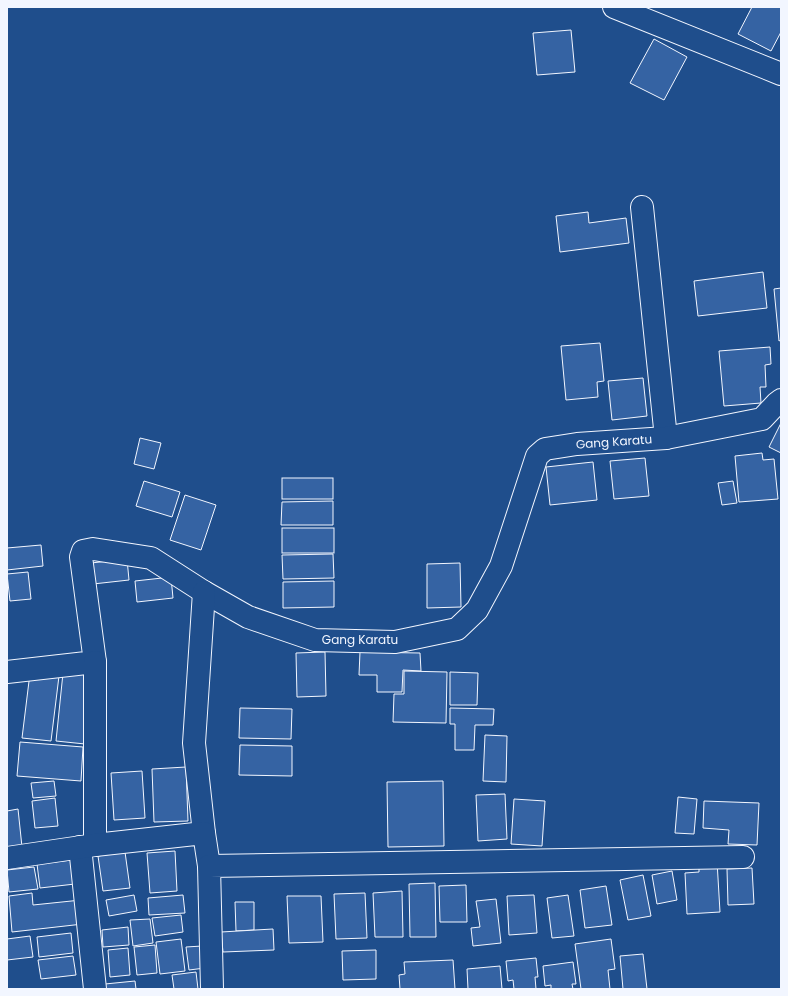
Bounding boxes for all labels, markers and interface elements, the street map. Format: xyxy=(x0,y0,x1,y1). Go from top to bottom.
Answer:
street label: Gang Karatu xyxy=(575,430,653,453)
street label: Gang Karatu xyxy=(322,631,398,648)

